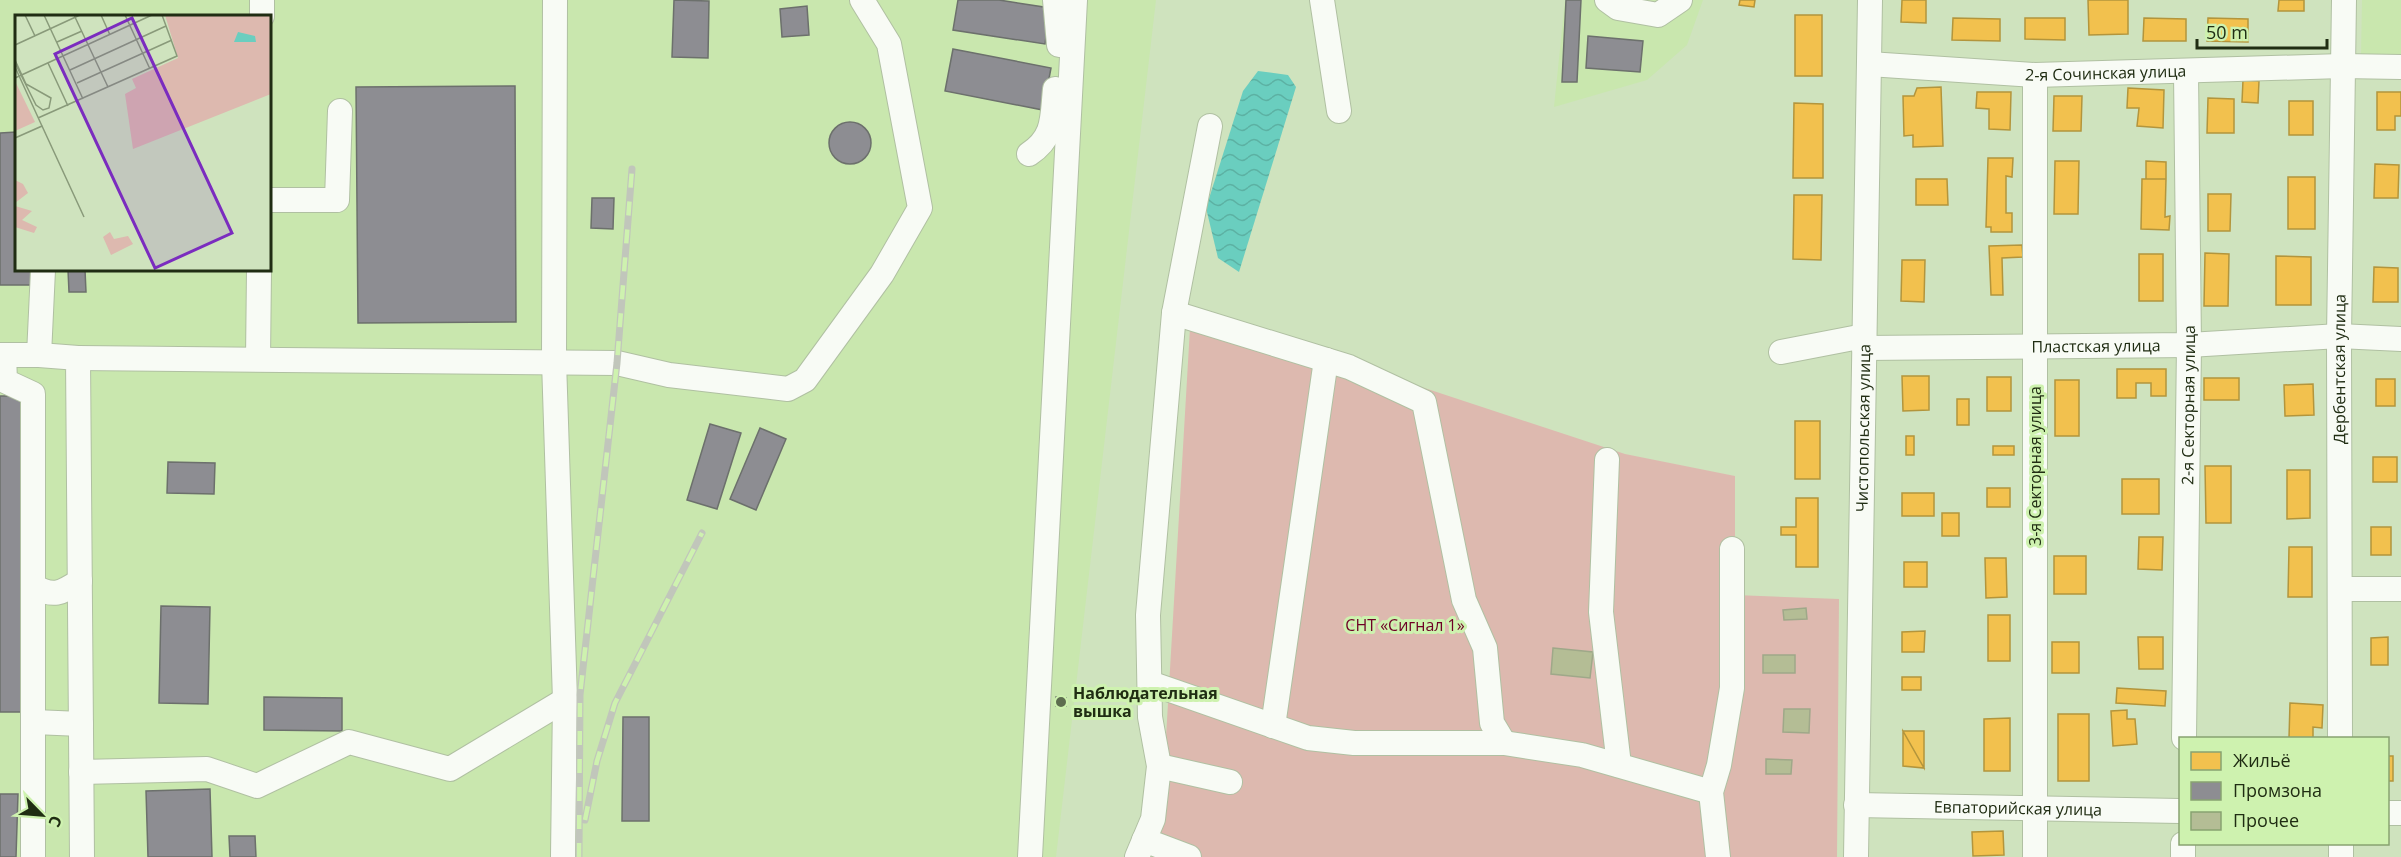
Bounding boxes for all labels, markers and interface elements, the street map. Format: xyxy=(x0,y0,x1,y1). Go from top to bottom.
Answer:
scale bar xyxy=(2197,12,2328,50)
inset map xyxy=(15,15,272,272)
text: 50 m xyxy=(2206,20,2248,44)
street label: 2-я Сочинская улица xyxy=(2024,60,2186,86)
street label: Дербентская улица xyxy=(2328,294,2351,444)
street label: 2-я Секторная улица xyxy=(2176,325,2200,485)
street label: Пластская улица xyxy=(2031,334,2161,357)
street label: Чистопольская улица xyxy=(1851,344,1875,512)
street label: 3-я Секторная улица xyxy=(2024,386,2046,546)
park label: СНТ «Сигнал 1» xyxy=(1345,614,1465,636)
place label: Наблюдательная вышка xyxy=(1073,682,1218,722)
marker: Наблюдательная вышка xyxy=(1054,695,1068,709)
legend xyxy=(2179,737,2389,845)
text: Жильё xyxy=(2233,748,2291,772)
text: Промзона xyxy=(2233,778,2322,802)
north arrow xyxy=(12,785,72,845)
street label: Евпаторийская улица xyxy=(1934,795,2102,821)
text: Прочее xyxy=(2233,808,2299,832)
text: С xyxy=(43,812,68,831)

